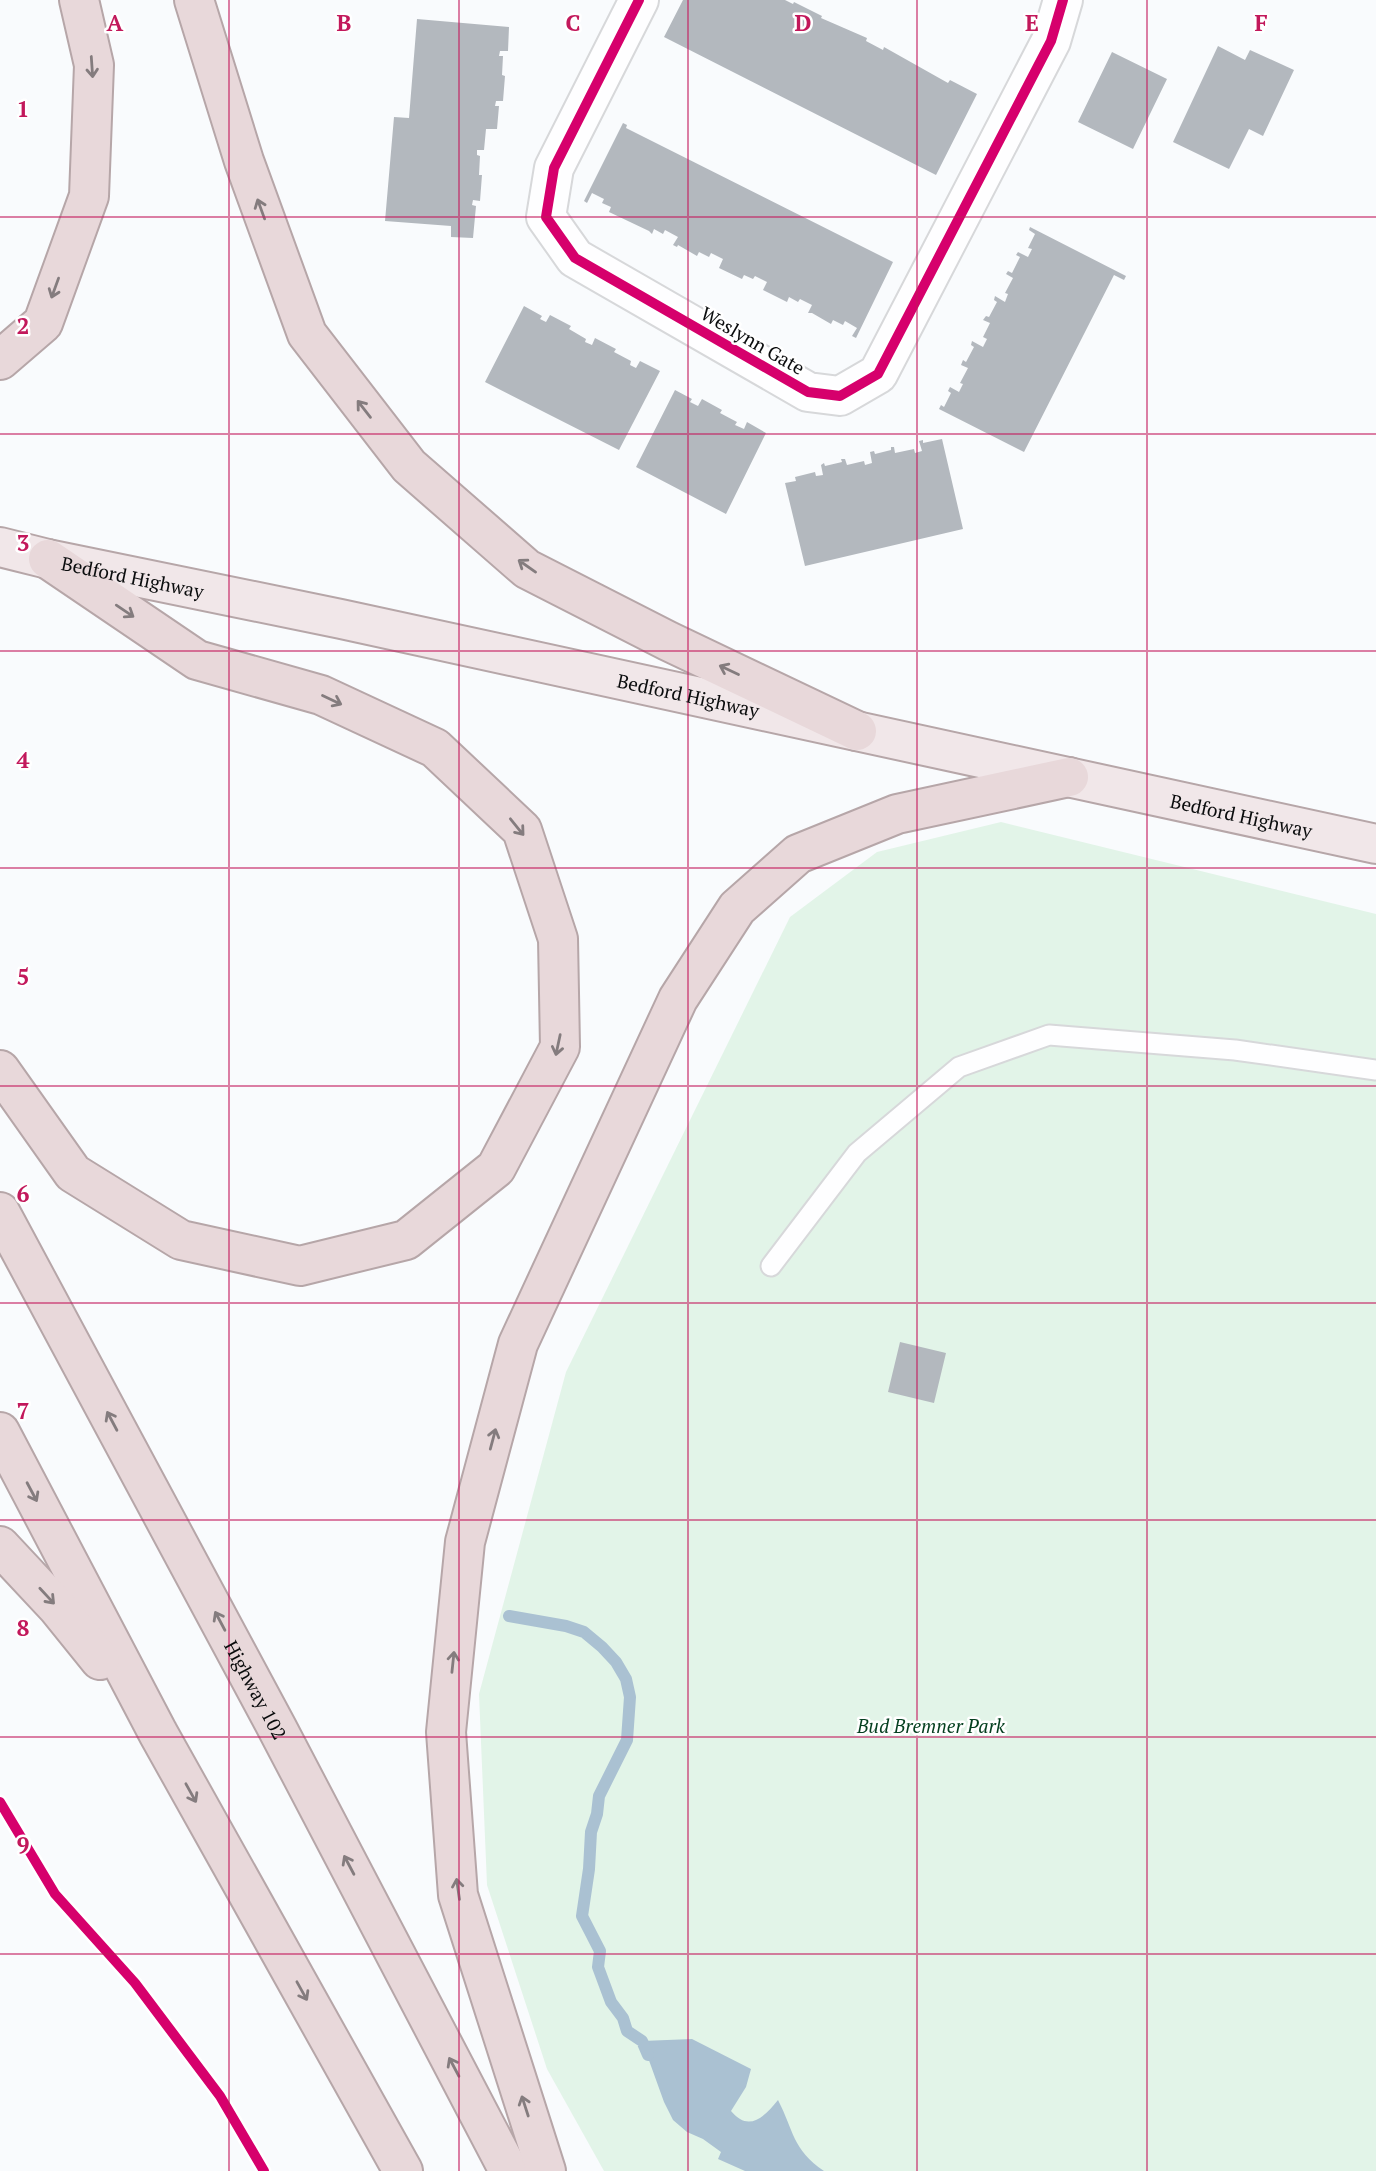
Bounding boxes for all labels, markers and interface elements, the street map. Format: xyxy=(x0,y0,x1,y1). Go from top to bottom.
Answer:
text: A xyxy=(107,7,124,38)
text: B xyxy=(337,7,352,38)
text: C xyxy=(566,7,581,38)
text: D xyxy=(795,7,812,38)
text: E xyxy=(1025,7,1039,38)
text: F xyxy=(1254,7,1268,38)
one-way arrow xyxy=(86,55,99,78)
text: 1 xyxy=(17,93,30,124)
one-way arrow xyxy=(254,198,267,220)
one-way arrow xyxy=(48,277,61,299)
street label: Weslynn Gate xyxy=(696,300,810,380)
text: 2 xyxy=(17,310,30,341)
one-way arrow xyxy=(357,400,372,418)
text: 3 xyxy=(17,527,30,558)
street label: Bedford Highway xyxy=(59,550,207,603)
one-way arrow xyxy=(518,559,537,573)
one-way arrow xyxy=(115,604,134,618)
one-way arrow xyxy=(719,663,740,676)
street label: Bedford Highway xyxy=(615,667,762,722)
one-way arrow xyxy=(321,694,342,707)
text: 4 xyxy=(17,744,30,775)
street label: Bedford Highway xyxy=(1168,787,1315,842)
one-way arrow xyxy=(509,817,524,835)
text: 5 xyxy=(17,961,30,992)
one-way arrow xyxy=(550,1034,563,1056)
text: 6 xyxy=(17,1178,30,1209)
text: 7 xyxy=(17,1395,30,1426)
one-way arrow xyxy=(105,1411,119,1431)
one-way arrow xyxy=(487,1428,500,1450)
one-way arrow xyxy=(25,1481,39,1502)
one-way arrow xyxy=(38,1587,55,1604)
one-way arrow xyxy=(213,1611,226,1632)
text: 8 xyxy=(17,1612,30,1643)
street label: Highway 102 xyxy=(220,1636,293,1743)
one-way arrow xyxy=(446,1651,459,1674)
park label: Bud Bremner Park xyxy=(856,1713,1006,1738)
one-way arrow xyxy=(184,1782,198,1802)
text: 9 xyxy=(17,1829,30,1860)
one-way arrow xyxy=(342,1856,356,1876)
one-way arrow xyxy=(452,1878,465,1901)
one-way arrow xyxy=(295,1981,309,2001)
one-way arrow xyxy=(447,2057,461,2078)
one-way arrow xyxy=(518,2095,531,2117)

